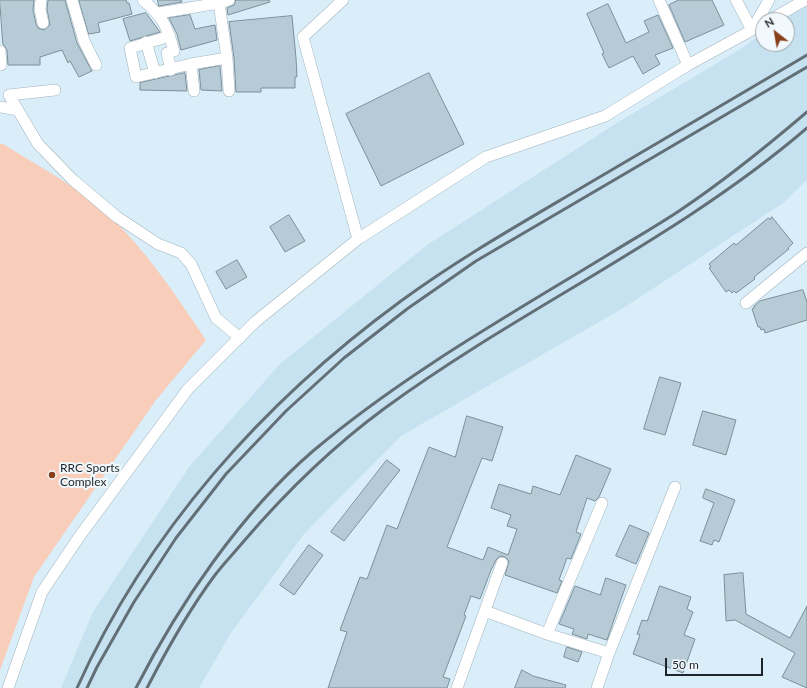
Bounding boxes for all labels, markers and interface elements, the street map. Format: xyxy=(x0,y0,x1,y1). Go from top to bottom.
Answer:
north arrow xyxy=(755,12,795,52)
text: N xyxy=(762,14,776,30)
place label: RRC Sports Complex xyxy=(60,461,120,489)
marker: RRC Sports Complex xyxy=(47,470,57,480)
scale bar xyxy=(667,650,765,676)
text: 50 m xyxy=(672,657,699,672)

